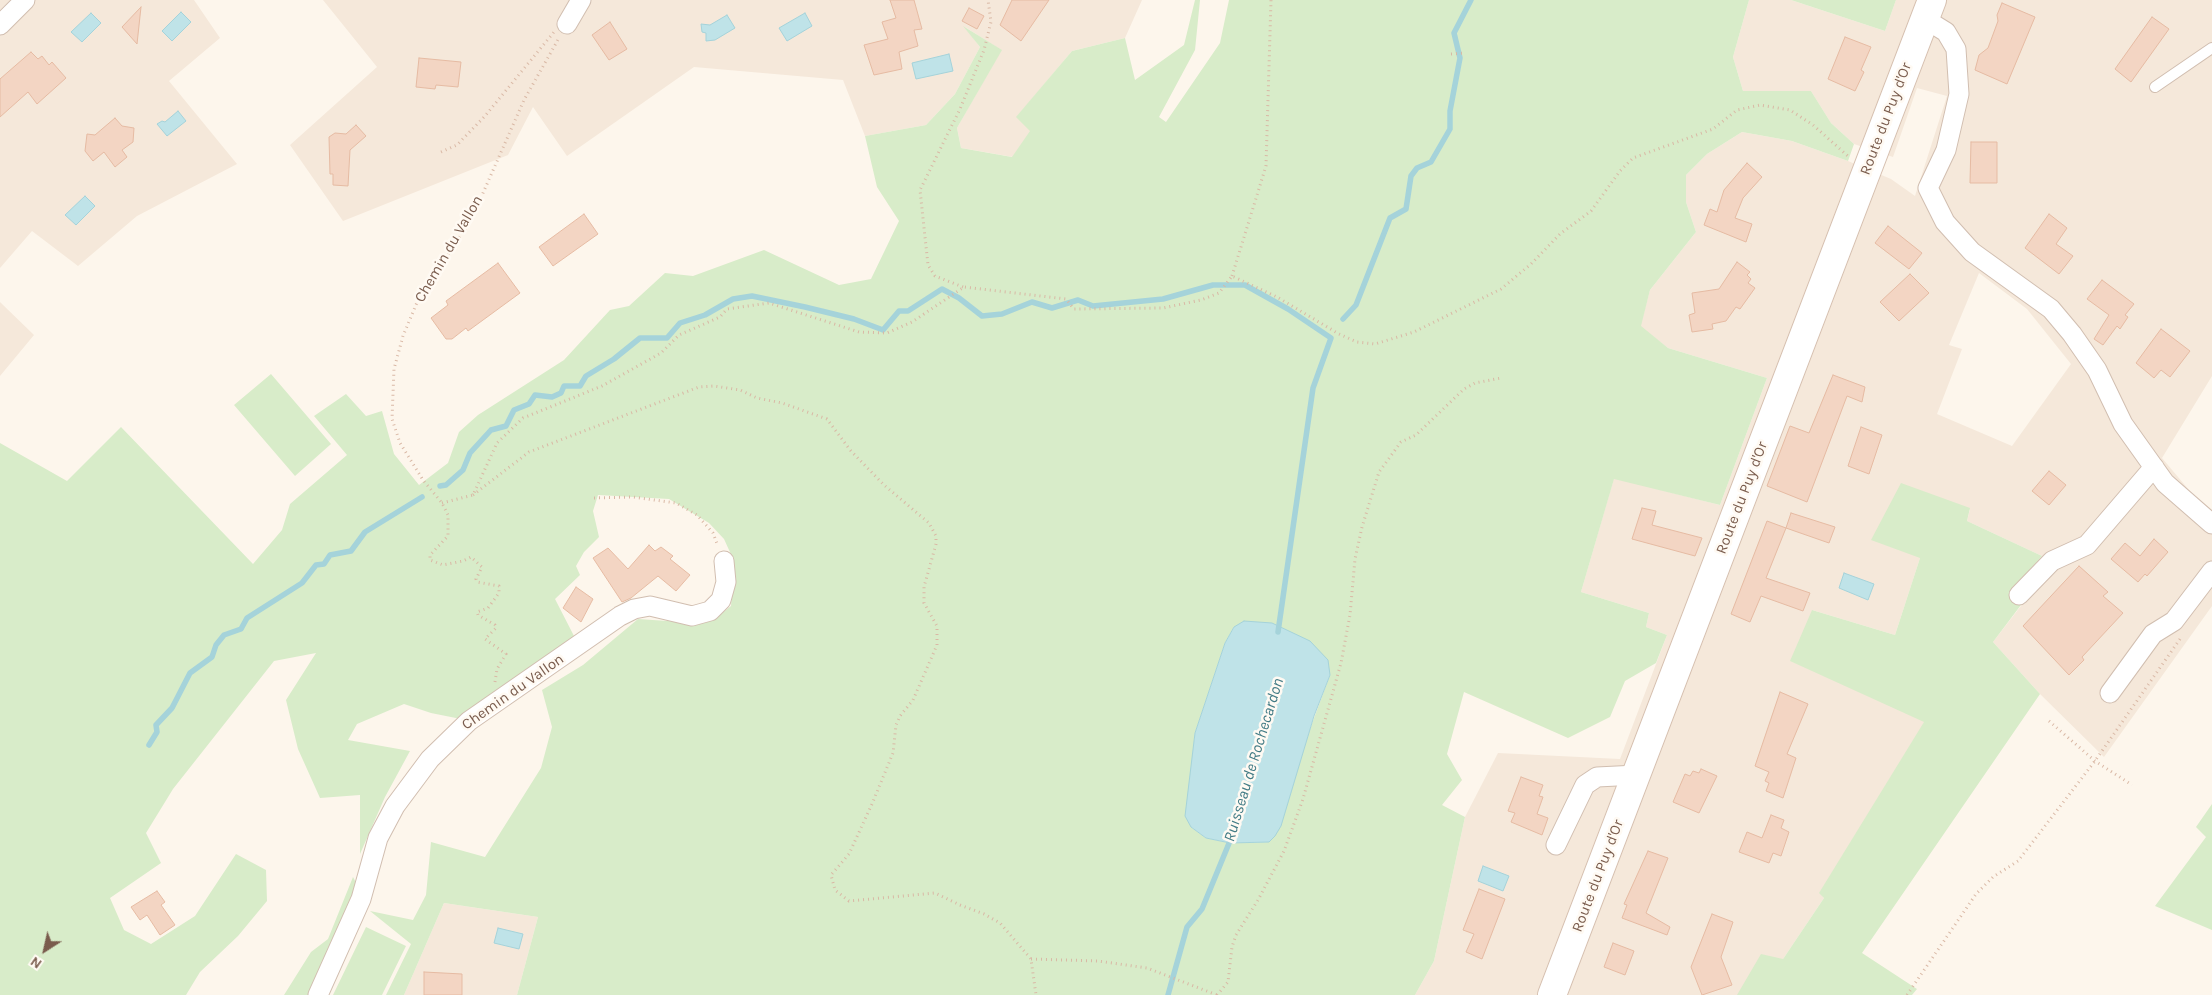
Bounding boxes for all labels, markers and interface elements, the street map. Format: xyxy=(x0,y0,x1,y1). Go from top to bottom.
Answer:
street label: Route du Puy d'Or xyxy=(1856,60,1916,178)
street label: Chemin du Vallon xyxy=(411,192,487,306)
street label: Route du Puy d'Or xyxy=(1712,439,1772,557)
street label: Chemin du Vallon xyxy=(458,650,568,734)
water label: Ruisseau de Rochecardon xyxy=(1220,676,1288,844)
street label: Route du Puy d'Or xyxy=(1568,817,1628,935)
north arrow xyxy=(20,925,70,975)
text: N xyxy=(27,953,45,973)

